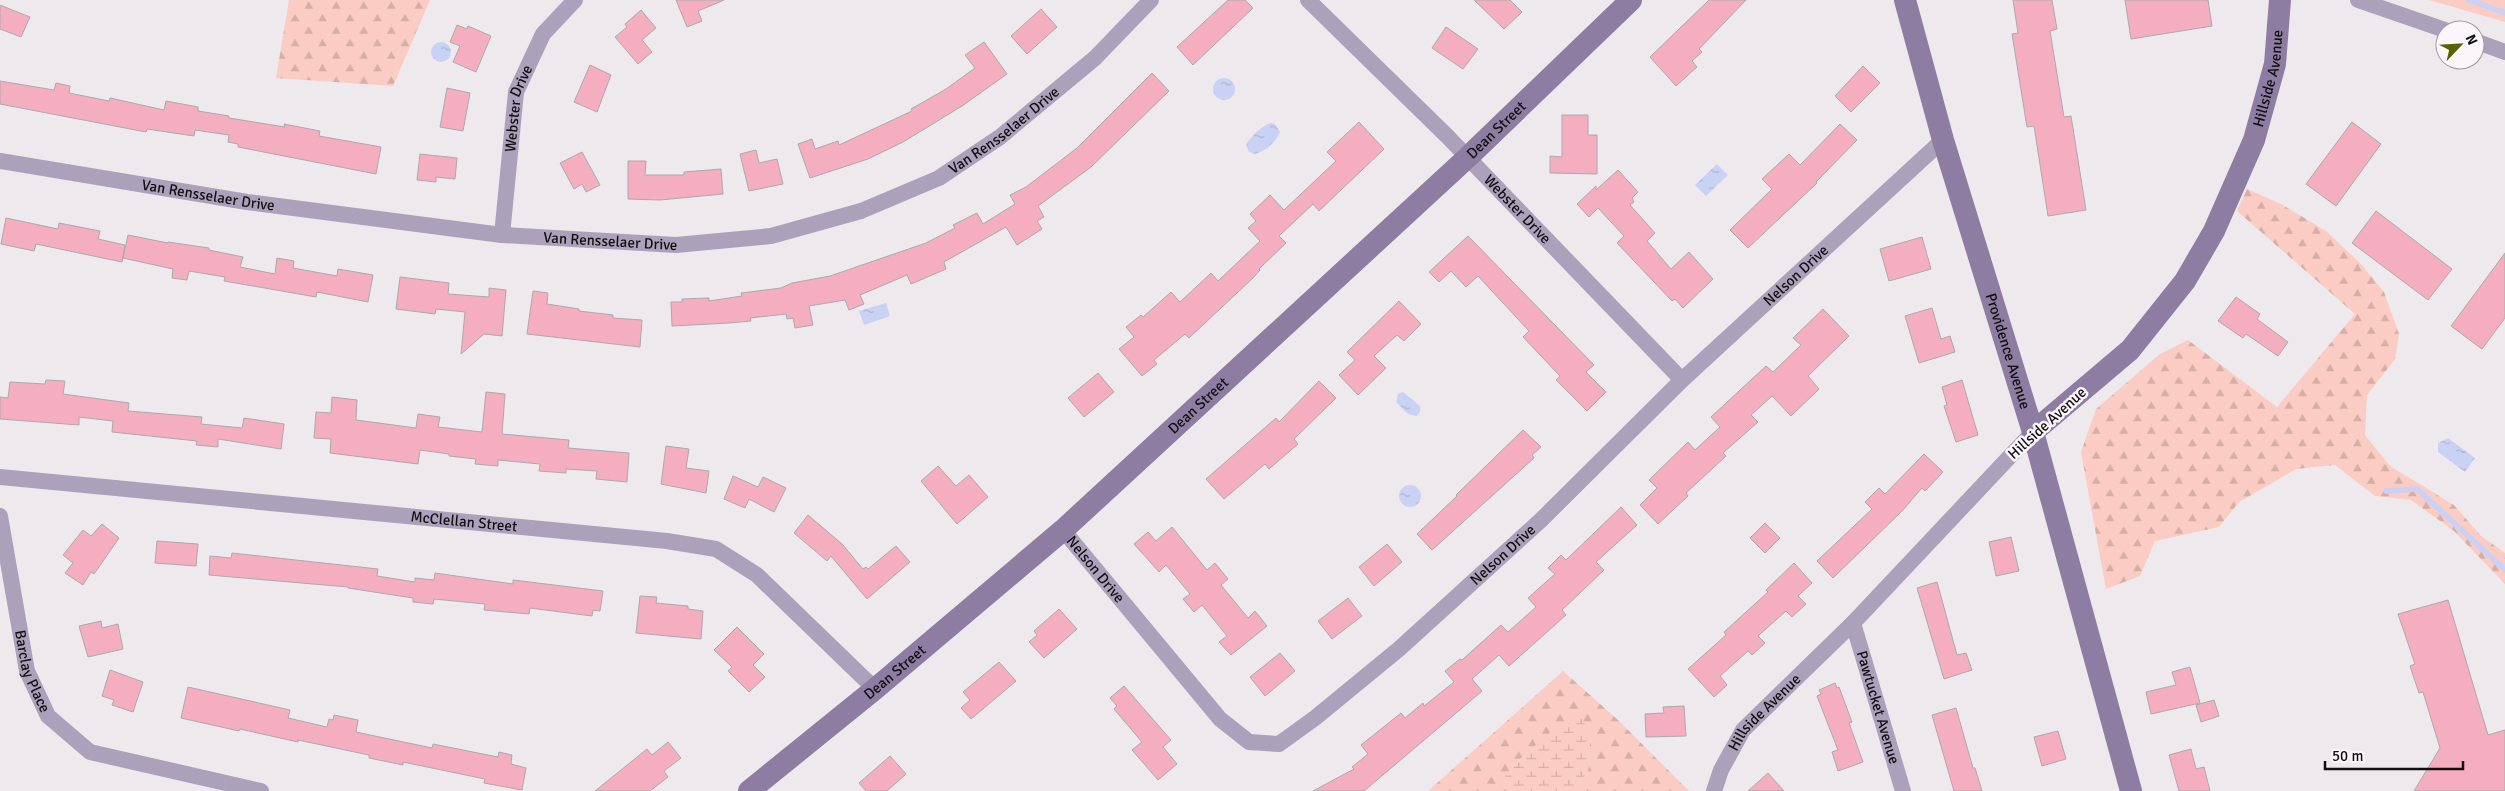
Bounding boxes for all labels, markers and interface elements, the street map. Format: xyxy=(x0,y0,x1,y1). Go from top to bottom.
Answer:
north arrow xyxy=(2435,20,2485,70)
street label: Hillside Avenue xyxy=(2249,29,2287,129)
text: N xyxy=(2462,32,2481,48)
street label: Webster Drive xyxy=(501,62,536,153)
street label: Van Rensselaer Drive xyxy=(945,83,1063,178)
street label: Dean Street xyxy=(1463,97,1530,163)
street label: Webster Drive xyxy=(1480,171,1555,248)
street label: Van Rensselaer Drive xyxy=(140,176,276,214)
street label: Van Rensselaer Drive xyxy=(543,228,678,254)
street label: Nelson Drive xyxy=(1760,241,1832,310)
street label: Providence Avenue xyxy=(1982,291,2034,411)
street label: Dean Street xyxy=(1164,373,1232,438)
street label: Hillside Avenue xyxy=(2004,383,2090,463)
street label: McClellan Street xyxy=(410,507,518,536)
street label: Nelson Drive xyxy=(1466,521,1539,589)
street label: Nelson Drive xyxy=(1063,532,1129,606)
street label: Barclay Place xyxy=(11,629,54,715)
street label: Dean Street xyxy=(860,641,929,703)
street label: Pawtucket Avenue xyxy=(1853,648,1903,766)
street label: Hillside Avenue xyxy=(1724,670,1804,754)
scale bar xyxy=(2325,738,2462,770)
text: 50 m xyxy=(2332,747,2363,765)

